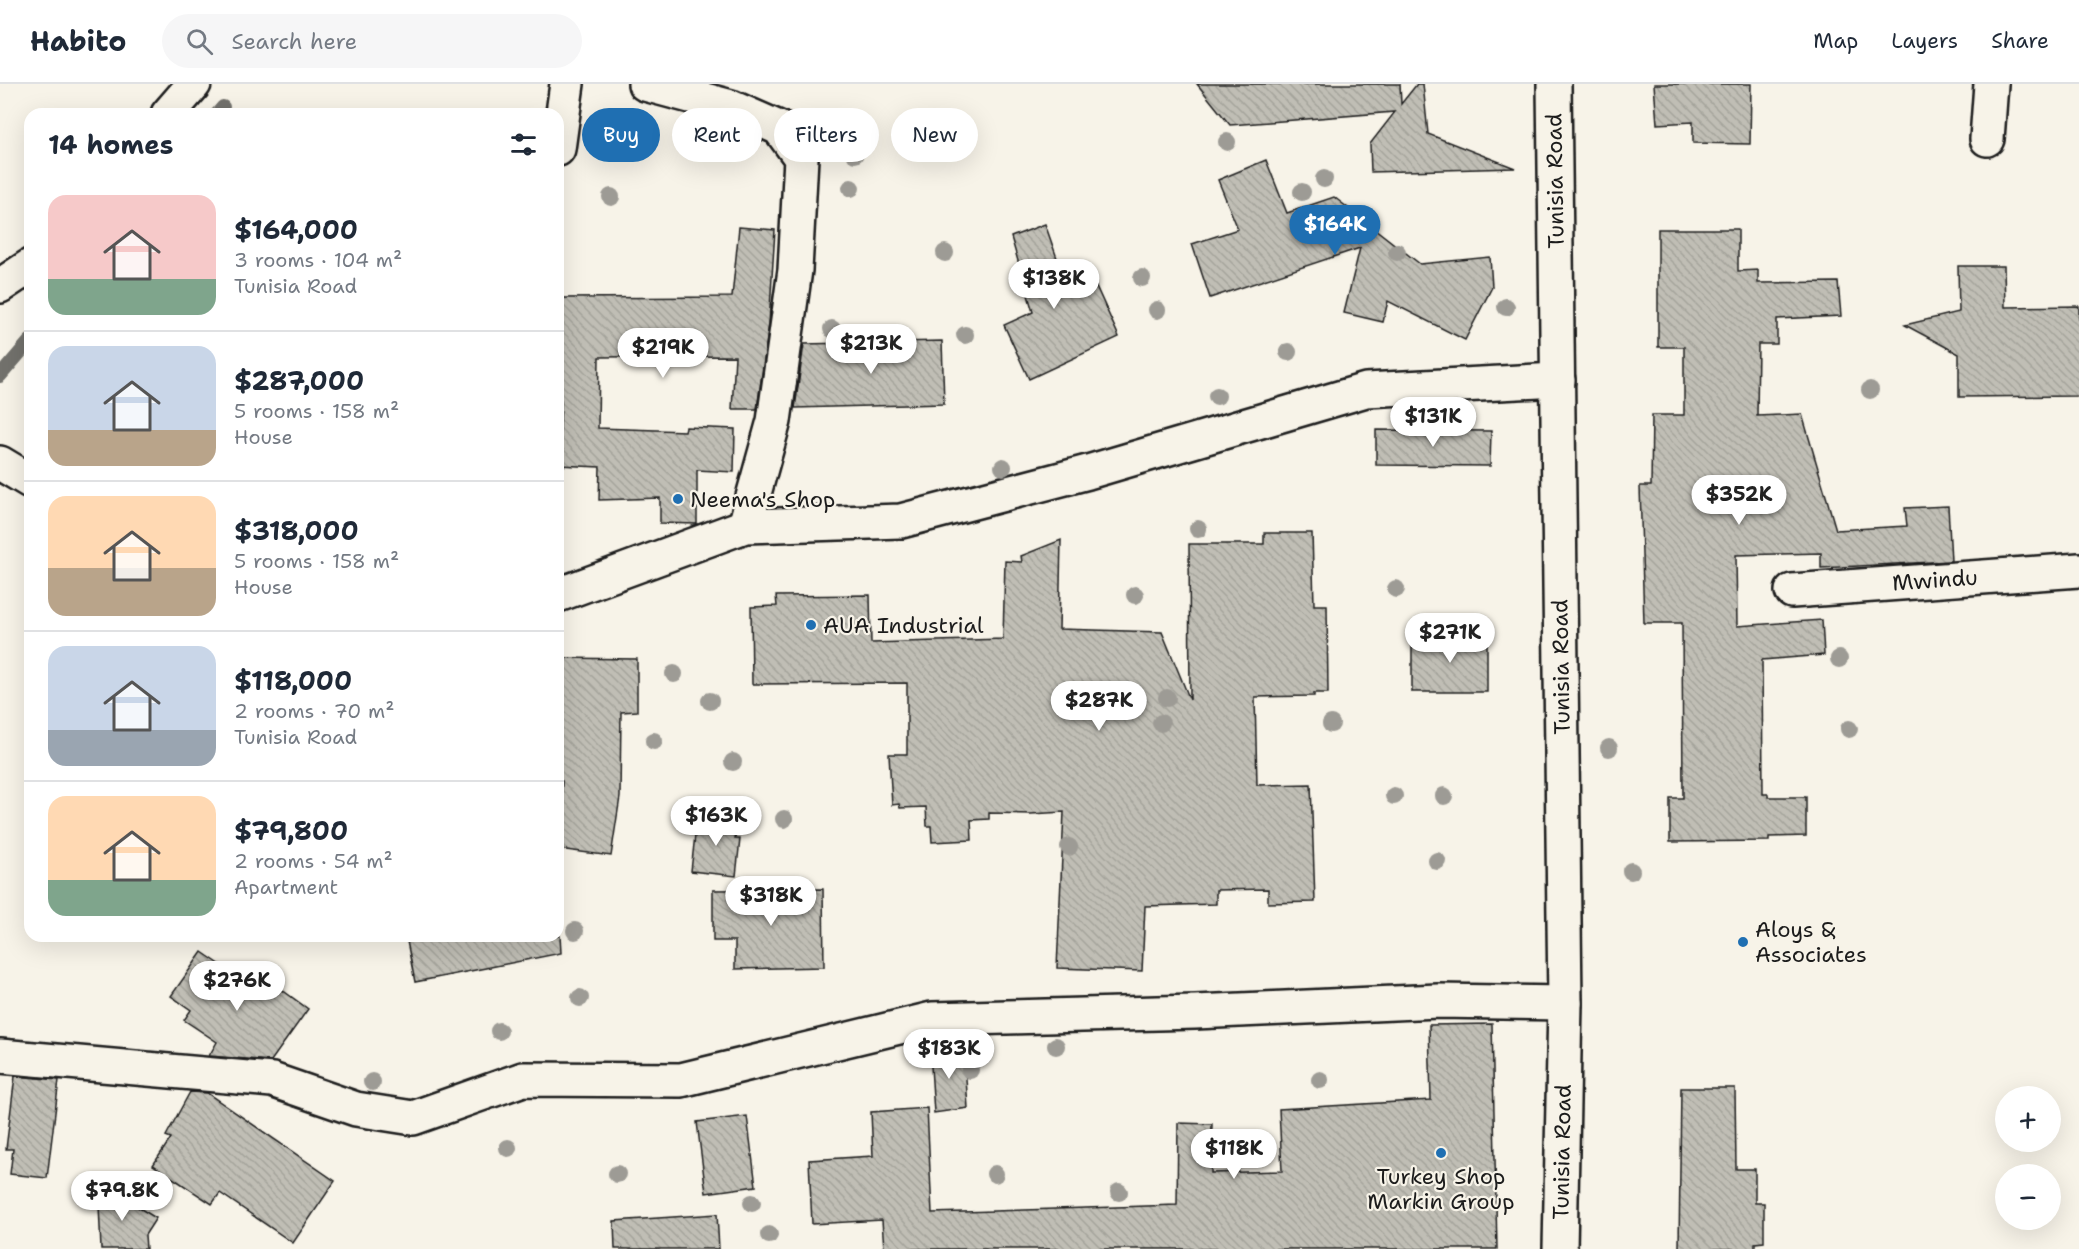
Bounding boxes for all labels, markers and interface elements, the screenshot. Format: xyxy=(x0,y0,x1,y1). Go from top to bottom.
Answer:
search box xyxy=(162,14,582,68)
text: Habito xyxy=(30,22,126,60)
icon: search xyxy=(183,25,216,58)
text: Search here xyxy=(231,27,357,56)
text: Map xyxy=(1813,27,1858,55)
text: Layers xyxy=(1891,27,1958,55)
text: Share xyxy=(1991,27,2049,55)
chip: Buy xyxy=(582,108,660,162)
chip: Rent xyxy=(672,108,762,162)
chip: Filters xyxy=(774,108,879,162)
chip: New xyxy=(891,108,978,162)
street label: Tunisia Road xyxy=(1539,113,1571,249)
text: 14 homes xyxy=(48,127,174,162)
icon: filters xyxy=(507,128,540,161)
pin: $164K xyxy=(1293,205,1377,256)
text: $164K xyxy=(1303,211,1367,237)
text: $164,000 xyxy=(234,212,358,247)
icon: home xyxy=(96,219,168,291)
text: 3 rooms · 104 m² xyxy=(234,247,402,273)
pin: $138K xyxy=(1012,259,1096,310)
text: $138K xyxy=(1022,265,1086,291)
text: Tunisia Road xyxy=(234,273,357,299)
pin: $213K xyxy=(829,324,913,375)
pin: $219K xyxy=(621,328,705,379)
text: $213K xyxy=(840,330,902,356)
text: $219K xyxy=(632,334,694,360)
text: $287,000 xyxy=(234,363,364,398)
icon: home xyxy=(96,370,168,442)
pin: $131K xyxy=(1391,397,1475,448)
text: 5 rooms · 158 m² xyxy=(234,398,399,424)
text: $131K xyxy=(1404,403,1462,429)
text: House xyxy=(234,424,293,450)
pin: $352K xyxy=(1697,475,1781,526)
text: $352K xyxy=(1706,481,1772,507)
place label: Neema's Shop xyxy=(690,485,835,514)
marker: Neema's Shop xyxy=(671,492,685,506)
text: $318,000 xyxy=(234,513,359,548)
icon: home xyxy=(96,520,168,592)
text: 5 rooms · 158 m² xyxy=(234,548,399,574)
street label: Mwindu xyxy=(1891,563,1979,597)
text: House xyxy=(234,574,293,600)
street label: Tunisia Road xyxy=(1545,599,1577,735)
place label: AUA Industrial xyxy=(823,611,984,640)
pin: $271K xyxy=(1408,613,1492,664)
marker: AUA Industrial xyxy=(804,618,818,632)
text: $271K xyxy=(1419,619,1481,645)
text: $118,000 xyxy=(234,663,352,698)
icon: home xyxy=(96,670,168,742)
pin: $287K xyxy=(1057,681,1141,732)
text: $287K xyxy=(1065,687,1133,713)
text: 2 rooms · 70 m² xyxy=(234,698,395,724)
text: Tunisia Road xyxy=(234,724,357,750)
pin: $163K xyxy=(674,796,758,847)
text: $163K xyxy=(685,802,747,828)
text: $79,800 xyxy=(234,813,348,848)
icon: home xyxy=(96,820,168,892)
text: 2 rooms · 54 m² xyxy=(234,848,393,874)
text: Apartment xyxy=(234,874,338,900)
pin: $318K xyxy=(729,876,813,927)
text: $318K xyxy=(739,882,803,908)
place label: Aloys & Associates xyxy=(1755,915,1867,969)
marker: Aloys & Associates xyxy=(1736,935,1750,949)
pin: $276K xyxy=(195,961,279,1012)
text: $276K xyxy=(203,967,271,993)
pin: $183K xyxy=(907,1029,991,1080)
text: $183K xyxy=(917,1035,981,1061)
street label: Tunisia Road xyxy=(1546,1084,1578,1220)
map controls xyxy=(1995,1086,2061,1230)
button: + xyxy=(1995,1086,2061,1152)
pin: $118K xyxy=(1192,1129,1276,1180)
text: $118K xyxy=(1205,1135,1263,1161)
marker: Turkey Shop Markin Group xyxy=(1434,1146,1448,1160)
place label: Turkey Shop Markin Group xyxy=(1367,1162,1515,1216)
button: − xyxy=(1995,1164,2061,1230)
pin: $79.8K xyxy=(73,1171,171,1222)
text: $79.8K xyxy=(85,1177,159,1203)

